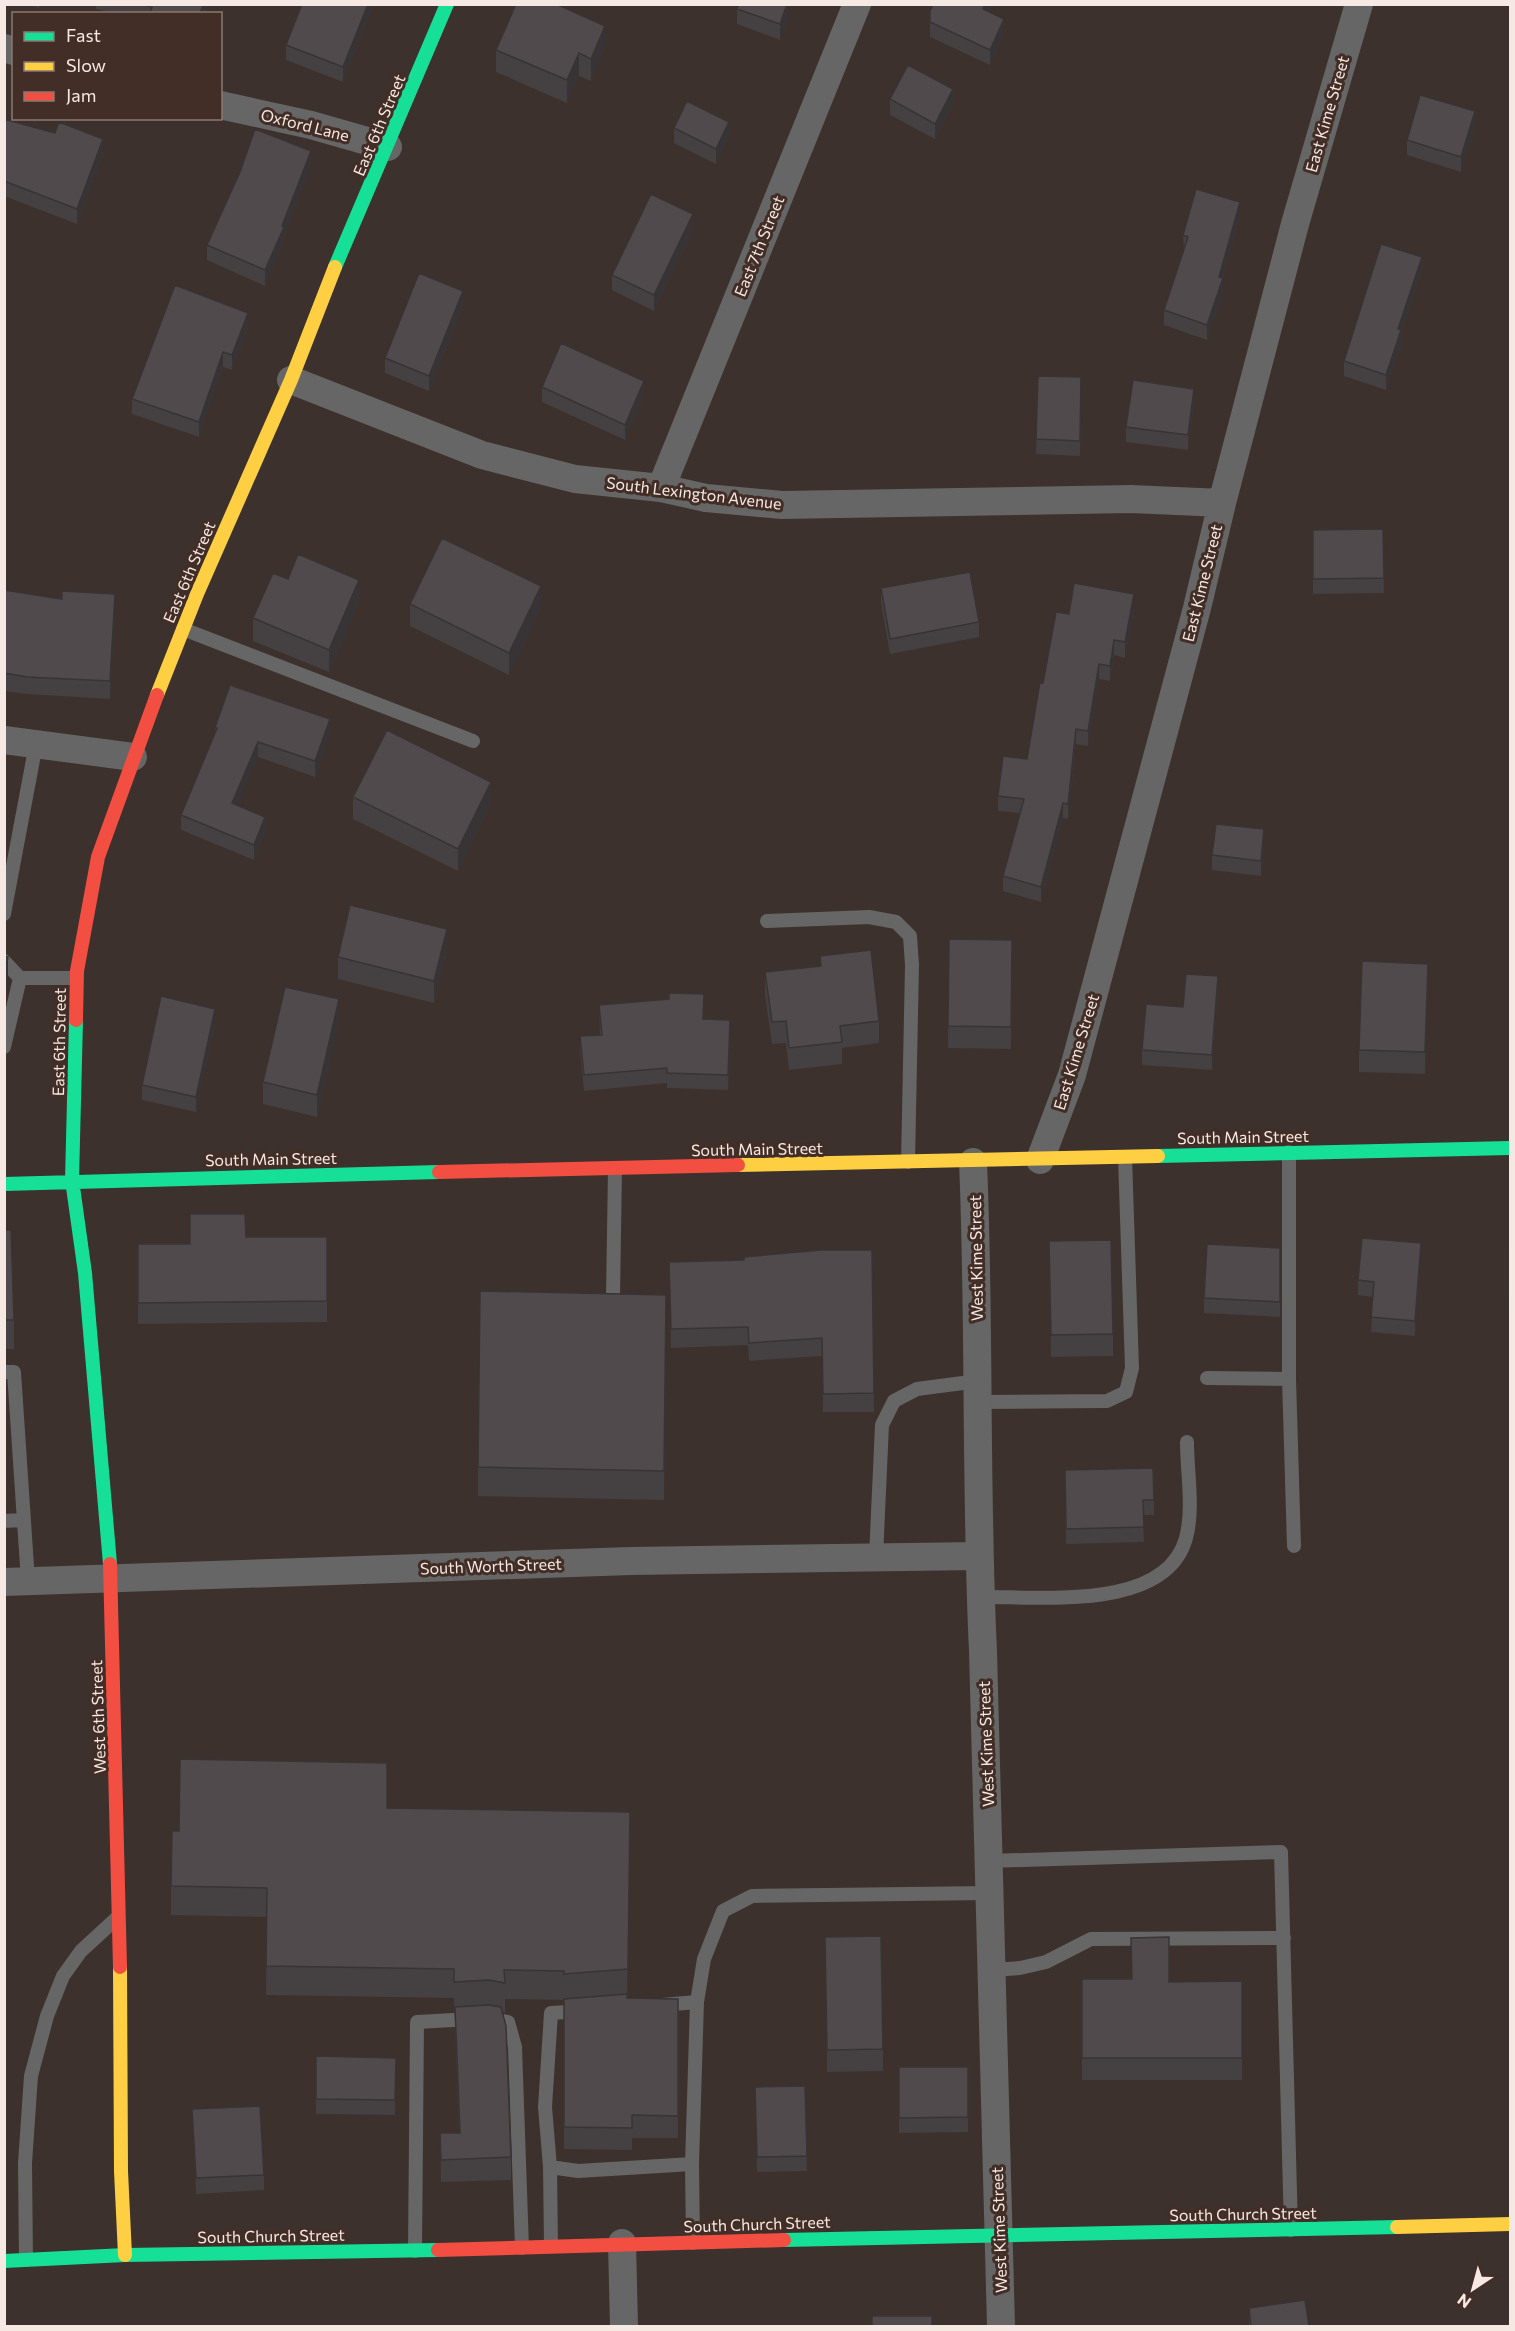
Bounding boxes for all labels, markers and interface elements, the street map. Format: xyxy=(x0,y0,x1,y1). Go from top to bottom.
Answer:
legend xyxy=(12,12,222,120)
text: Fast xyxy=(66,24,101,46)
street label: East Kime Street xyxy=(1301,53,1352,174)
text: Slow xyxy=(66,54,106,76)
street label: East 6th Street xyxy=(349,71,409,178)
text: Jam xyxy=(66,84,96,106)
street label: Oxford Lane xyxy=(259,104,351,145)
street label: East 7th Street xyxy=(730,192,788,299)
street label: South Lexington Avenue xyxy=(605,472,783,513)
street label: East 6th Street xyxy=(159,518,219,625)
street label: East Kime Street xyxy=(1178,522,1225,644)
street label: East 6th Street xyxy=(48,987,69,1096)
street label: East Kime Street xyxy=(1049,991,1102,1112)
street label: South Main Street xyxy=(1177,1126,1309,1147)
street label: South Main Street xyxy=(691,1138,823,1159)
street label: South Main Street xyxy=(205,1148,337,1169)
street label: West Kime Street xyxy=(965,1194,986,1321)
street label: South Worth Street xyxy=(420,1554,563,1577)
street label: West 6th Street xyxy=(86,1659,109,1774)
street label: West Kime Street xyxy=(974,1680,997,1807)
street label: West Kime Street xyxy=(987,2166,1010,2293)
street label: South Church Street xyxy=(1169,2203,1317,2224)
street label: South Church Street xyxy=(683,2211,831,2236)
street label: South Church Street xyxy=(197,2225,345,2246)
north arrow xyxy=(1443,2259,1503,2319)
text: N xyxy=(1453,2290,1474,2313)

